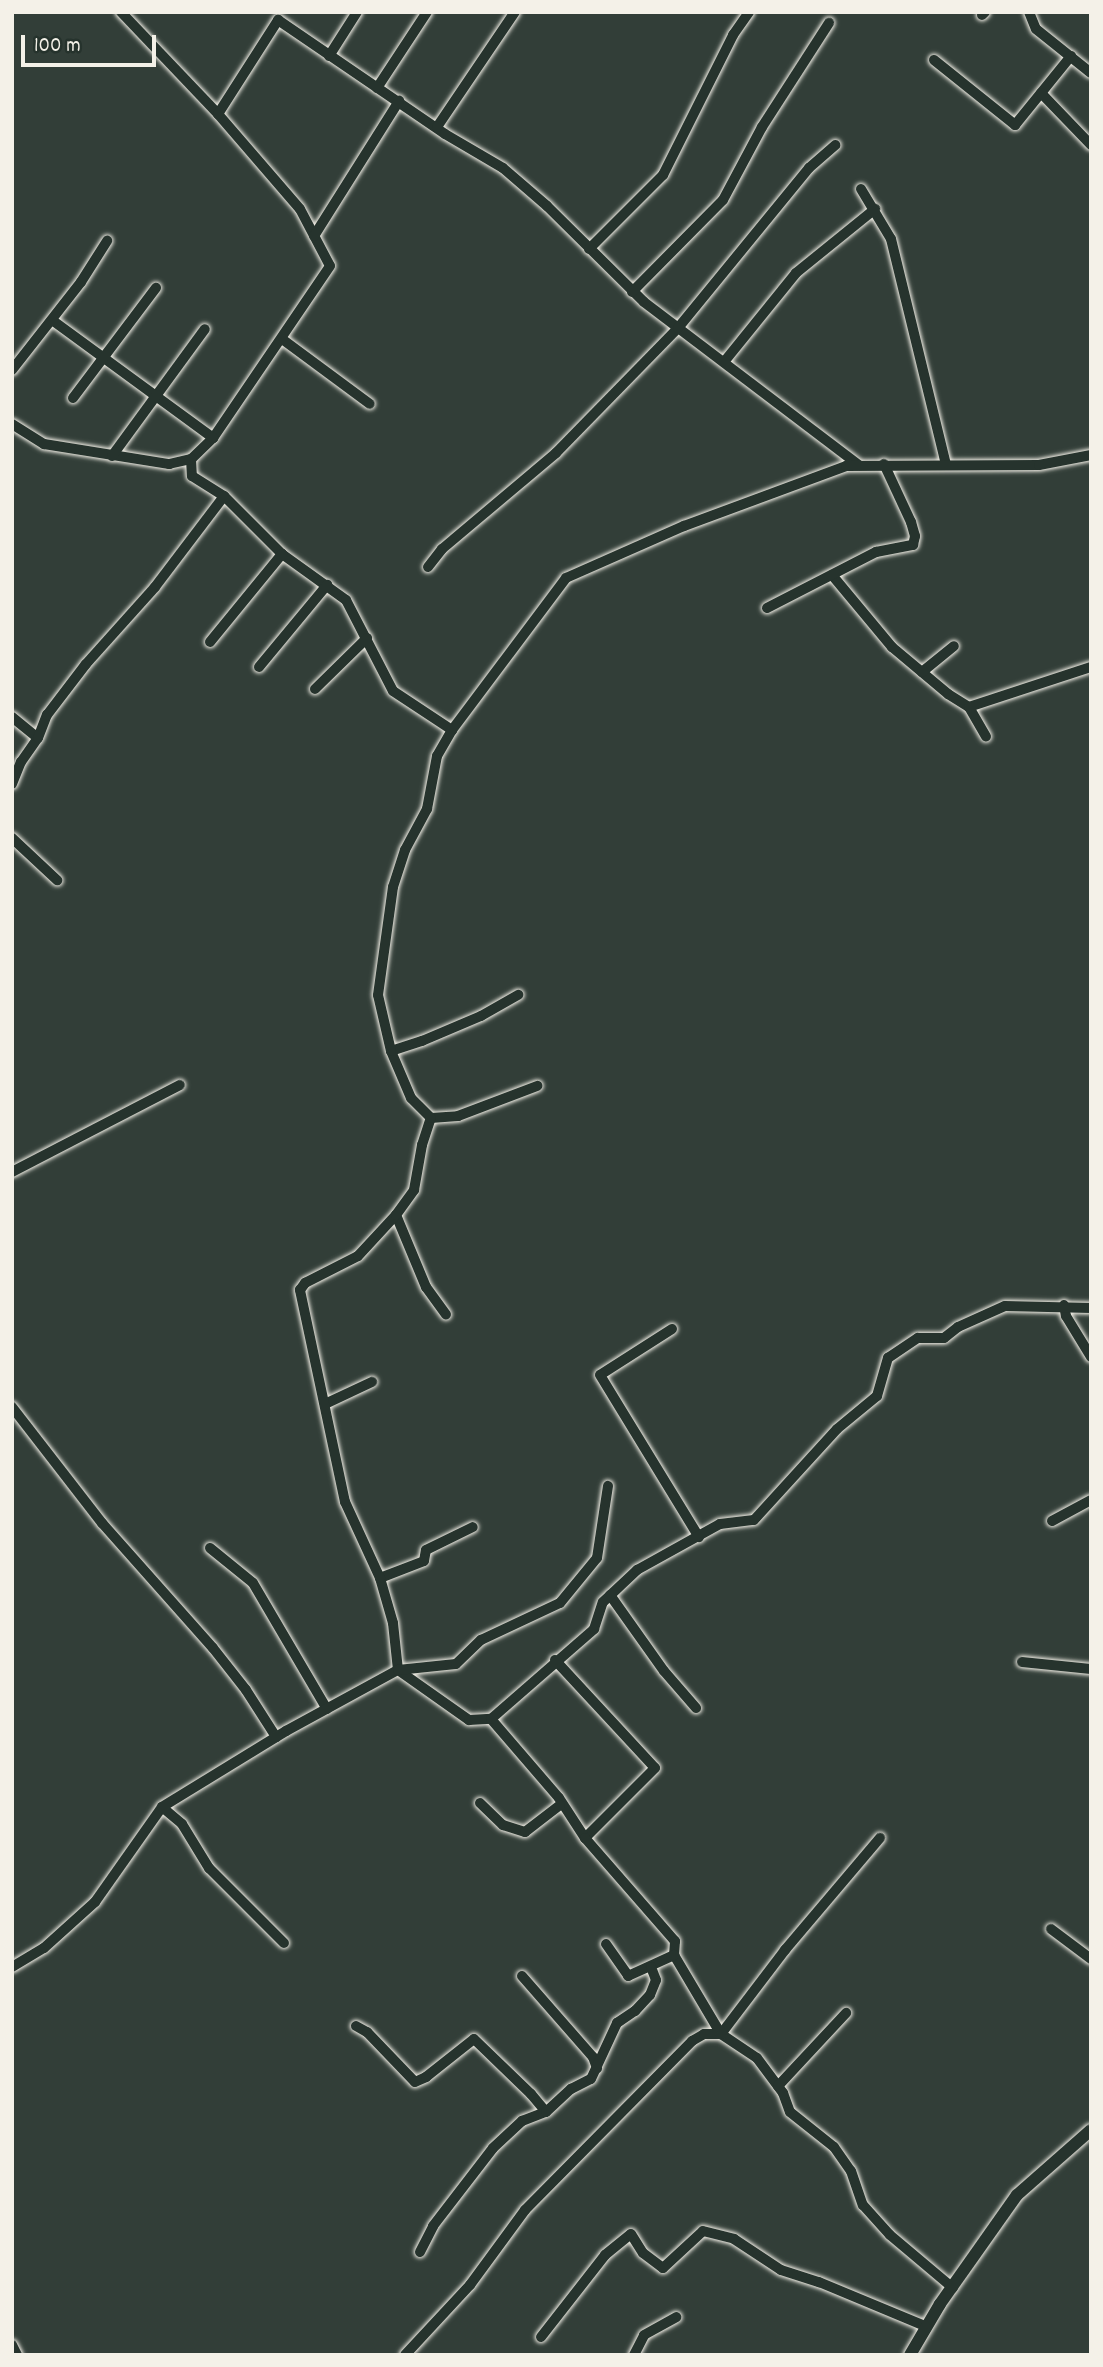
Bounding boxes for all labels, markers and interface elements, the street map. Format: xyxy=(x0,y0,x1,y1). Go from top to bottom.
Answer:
scale bar xyxy=(24,21,159,65)
text: 100 m xyxy=(34,32,81,62)

